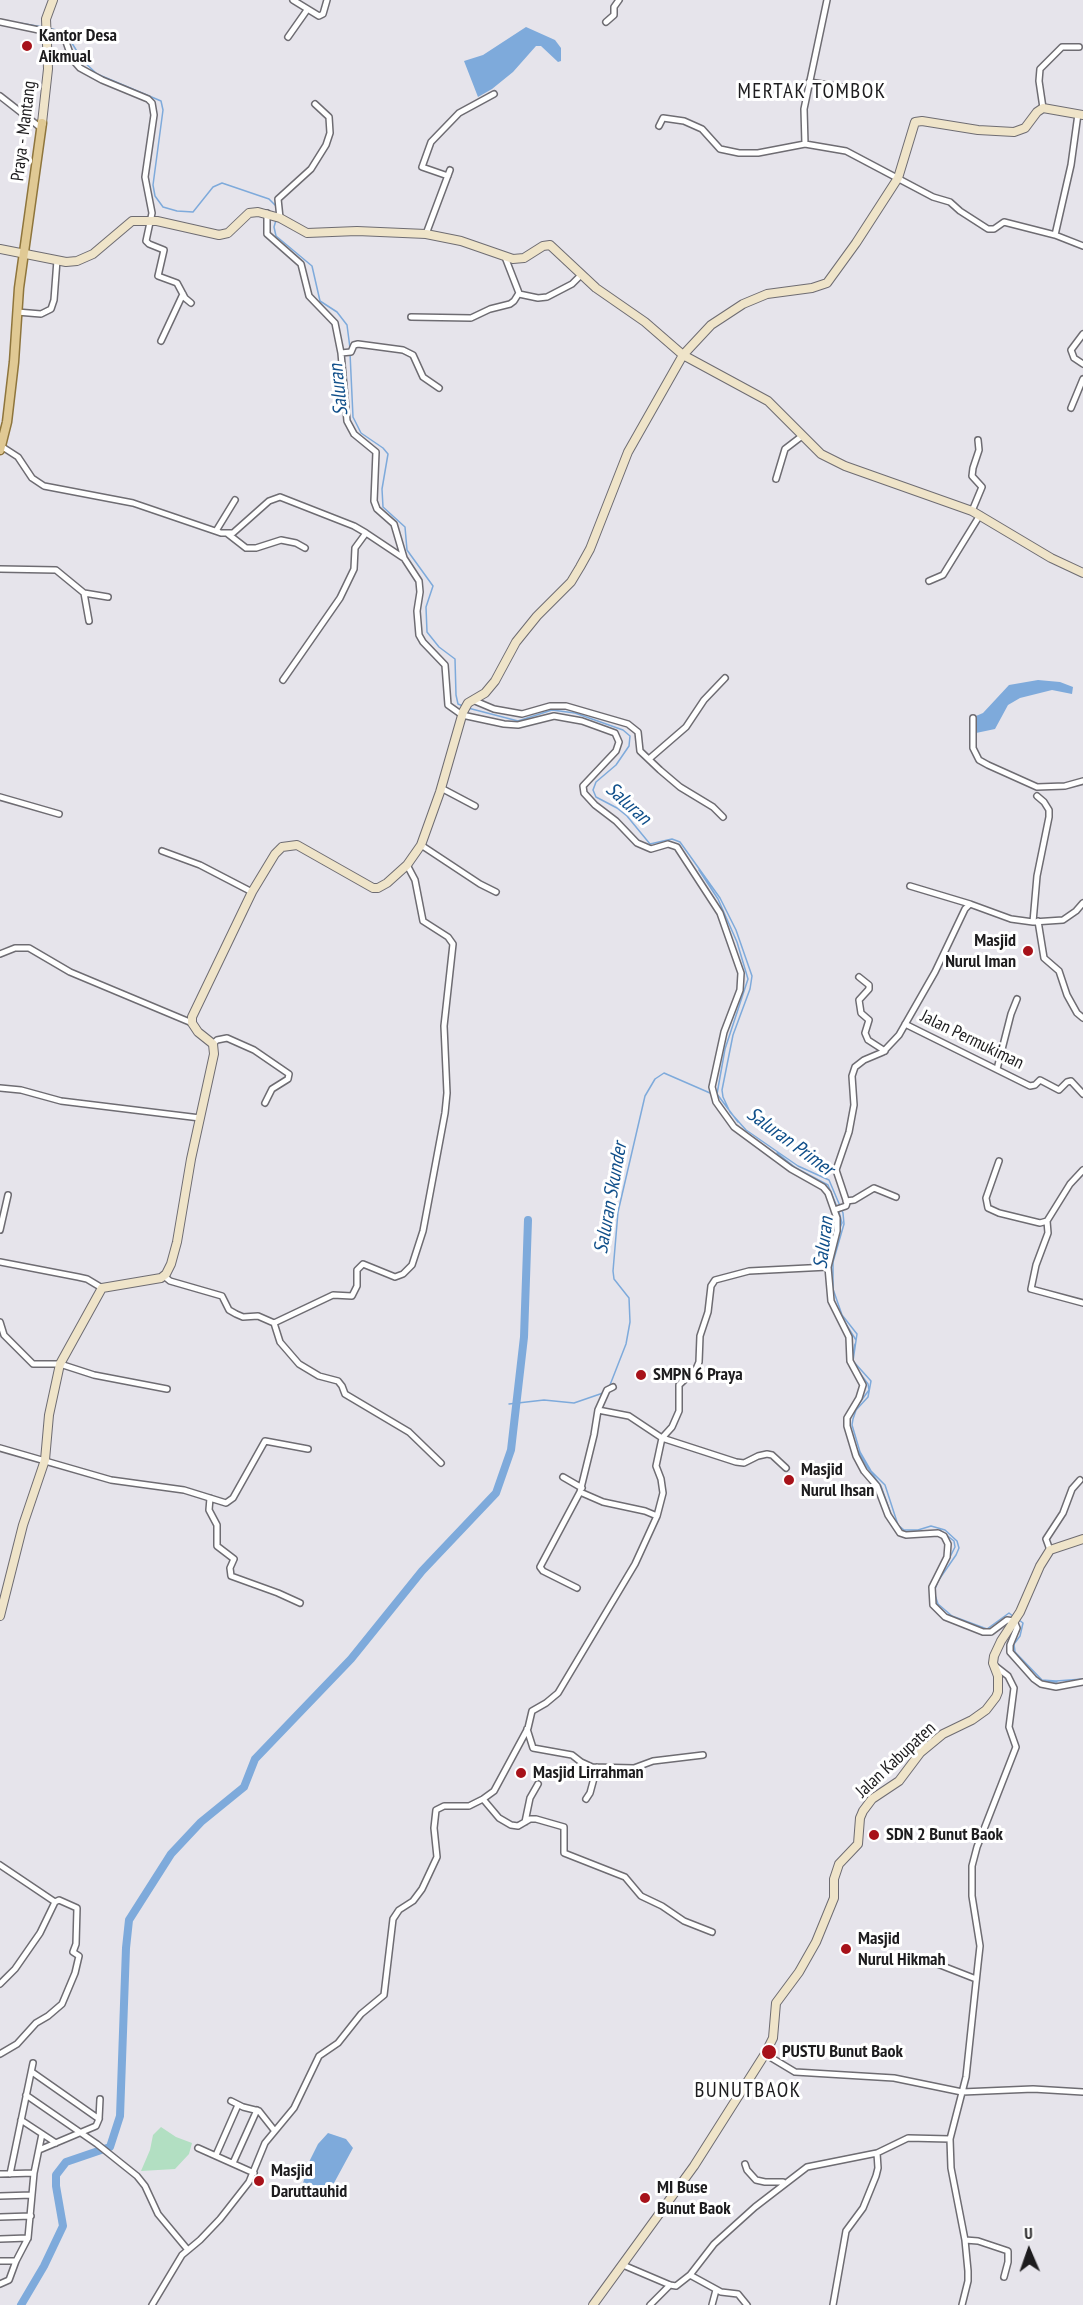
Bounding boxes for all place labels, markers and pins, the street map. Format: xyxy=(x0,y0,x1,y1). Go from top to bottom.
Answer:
place label: Kantor Desa Aikmual xyxy=(39,25,117,68)
marker: Kantor Desa Aikmual xyxy=(20,39,34,53)
place label: Masjid Nurul Iman xyxy=(945,930,1016,972)
marker: Masjid Nurul Iman xyxy=(1021,944,1035,958)
place label: SMPN 6 Praya xyxy=(653,1364,743,1386)
marker: SMPN 6 Praya xyxy=(634,1368,648,1382)
place label: Masjid Nurul Ihsan xyxy=(801,1459,874,1502)
marker: Masjid Nurul Ihsan xyxy=(782,1473,796,1487)
place label: Masjid Lirrahman xyxy=(533,1762,644,1784)
marker: Masjid Lirrahman xyxy=(514,1766,528,1780)
place label: SDN 2 Bunut Baok xyxy=(886,1824,1003,1846)
marker: SDN 2 Bunut Baok xyxy=(867,1828,881,1842)
place label: Masjid Nurul Hikmah xyxy=(858,1928,946,1970)
marker: Masjid Nurul Hikmah xyxy=(839,1942,853,1956)
place label: PUSTU Bunut Baok xyxy=(782,2041,903,2063)
marker: PUSTU Bunut Baok xyxy=(760,2043,778,2061)
place label: Masjid Daruttauhid xyxy=(271,2160,347,2202)
marker: Masjid Daruttauhid xyxy=(252,2174,266,2188)
place label: MI Buse Bunut Baok xyxy=(657,2177,731,2220)
marker: MI Buse Bunut Baok xyxy=(638,2191,652,2205)

